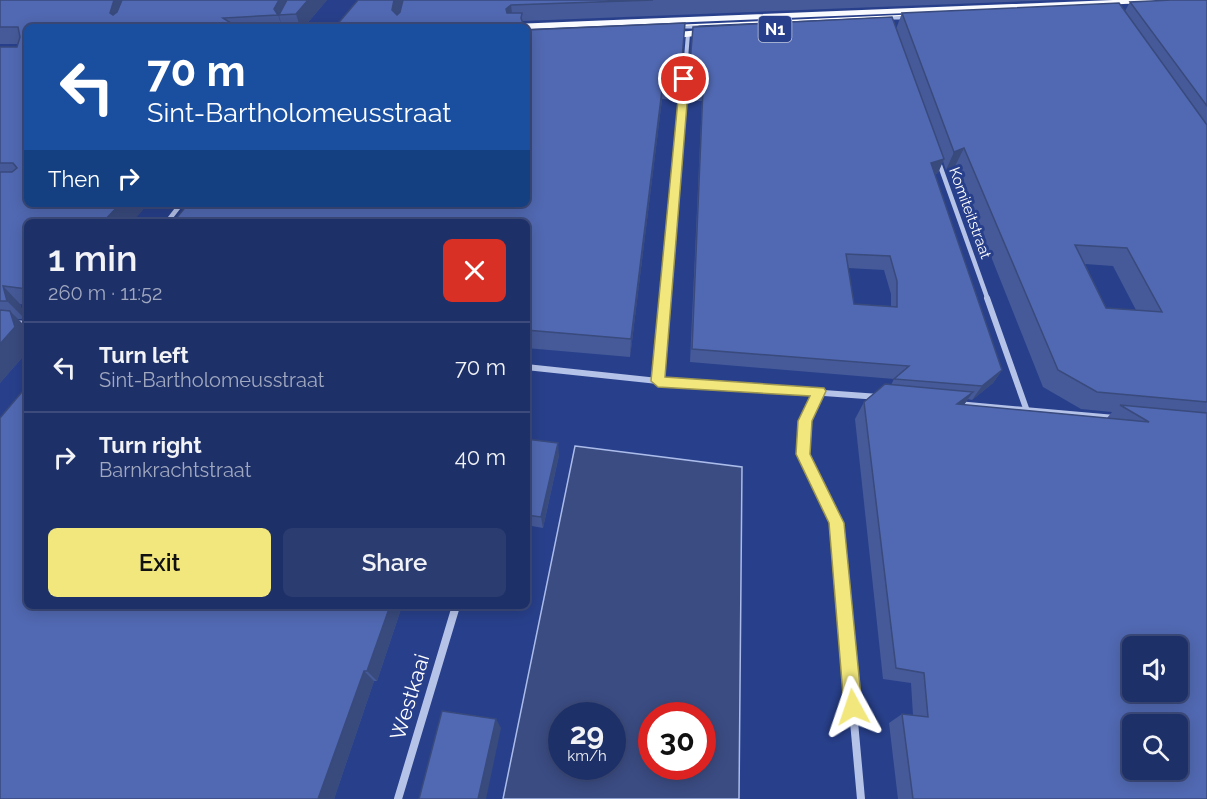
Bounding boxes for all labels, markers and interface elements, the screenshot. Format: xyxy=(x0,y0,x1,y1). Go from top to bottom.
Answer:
road number: N1 xyxy=(758,16,792,42)
text: 70 m xyxy=(147,47,246,96)
icon: left xyxy=(48,48,126,126)
pin xyxy=(658,53,709,104)
icon: arrive xyxy=(667,62,700,95)
text: Sint-Bartholomeusstraat xyxy=(147,97,451,128)
icon: right xyxy=(112,162,145,195)
street label: Komiteitstraat xyxy=(945,165,995,261)
text: Then xyxy=(48,166,100,192)
text: 1 min xyxy=(48,237,137,279)
button: close xyxy=(443,239,506,302)
text: 260 m · 11:52 xyxy=(48,281,162,305)
text: Turn left xyxy=(99,342,189,368)
icon: left xyxy=(48,351,81,384)
text: 70 m xyxy=(455,354,506,380)
text: Sint-Bartholomeusstraat xyxy=(99,368,324,392)
text: Turn right xyxy=(99,432,202,458)
icon: right xyxy=(48,441,81,474)
text: 40 m xyxy=(455,444,506,470)
text: Barnkrachtstraat xyxy=(99,458,251,482)
button: Exit xyxy=(48,528,271,597)
button: Share xyxy=(283,528,506,597)
map controls xyxy=(1122,636,1188,780)
button: sound xyxy=(1122,636,1188,702)
street label: Westkaai xyxy=(385,651,434,743)
position arrow xyxy=(821,675,885,739)
speed limit sign: 30 xyxy=(638,702,716,780)
button: search xyxy=(1122,714,1188,780)
text: 29 xyxy=(570,716,604,751)
text: km/h xyxy=(567,747,607,765)

